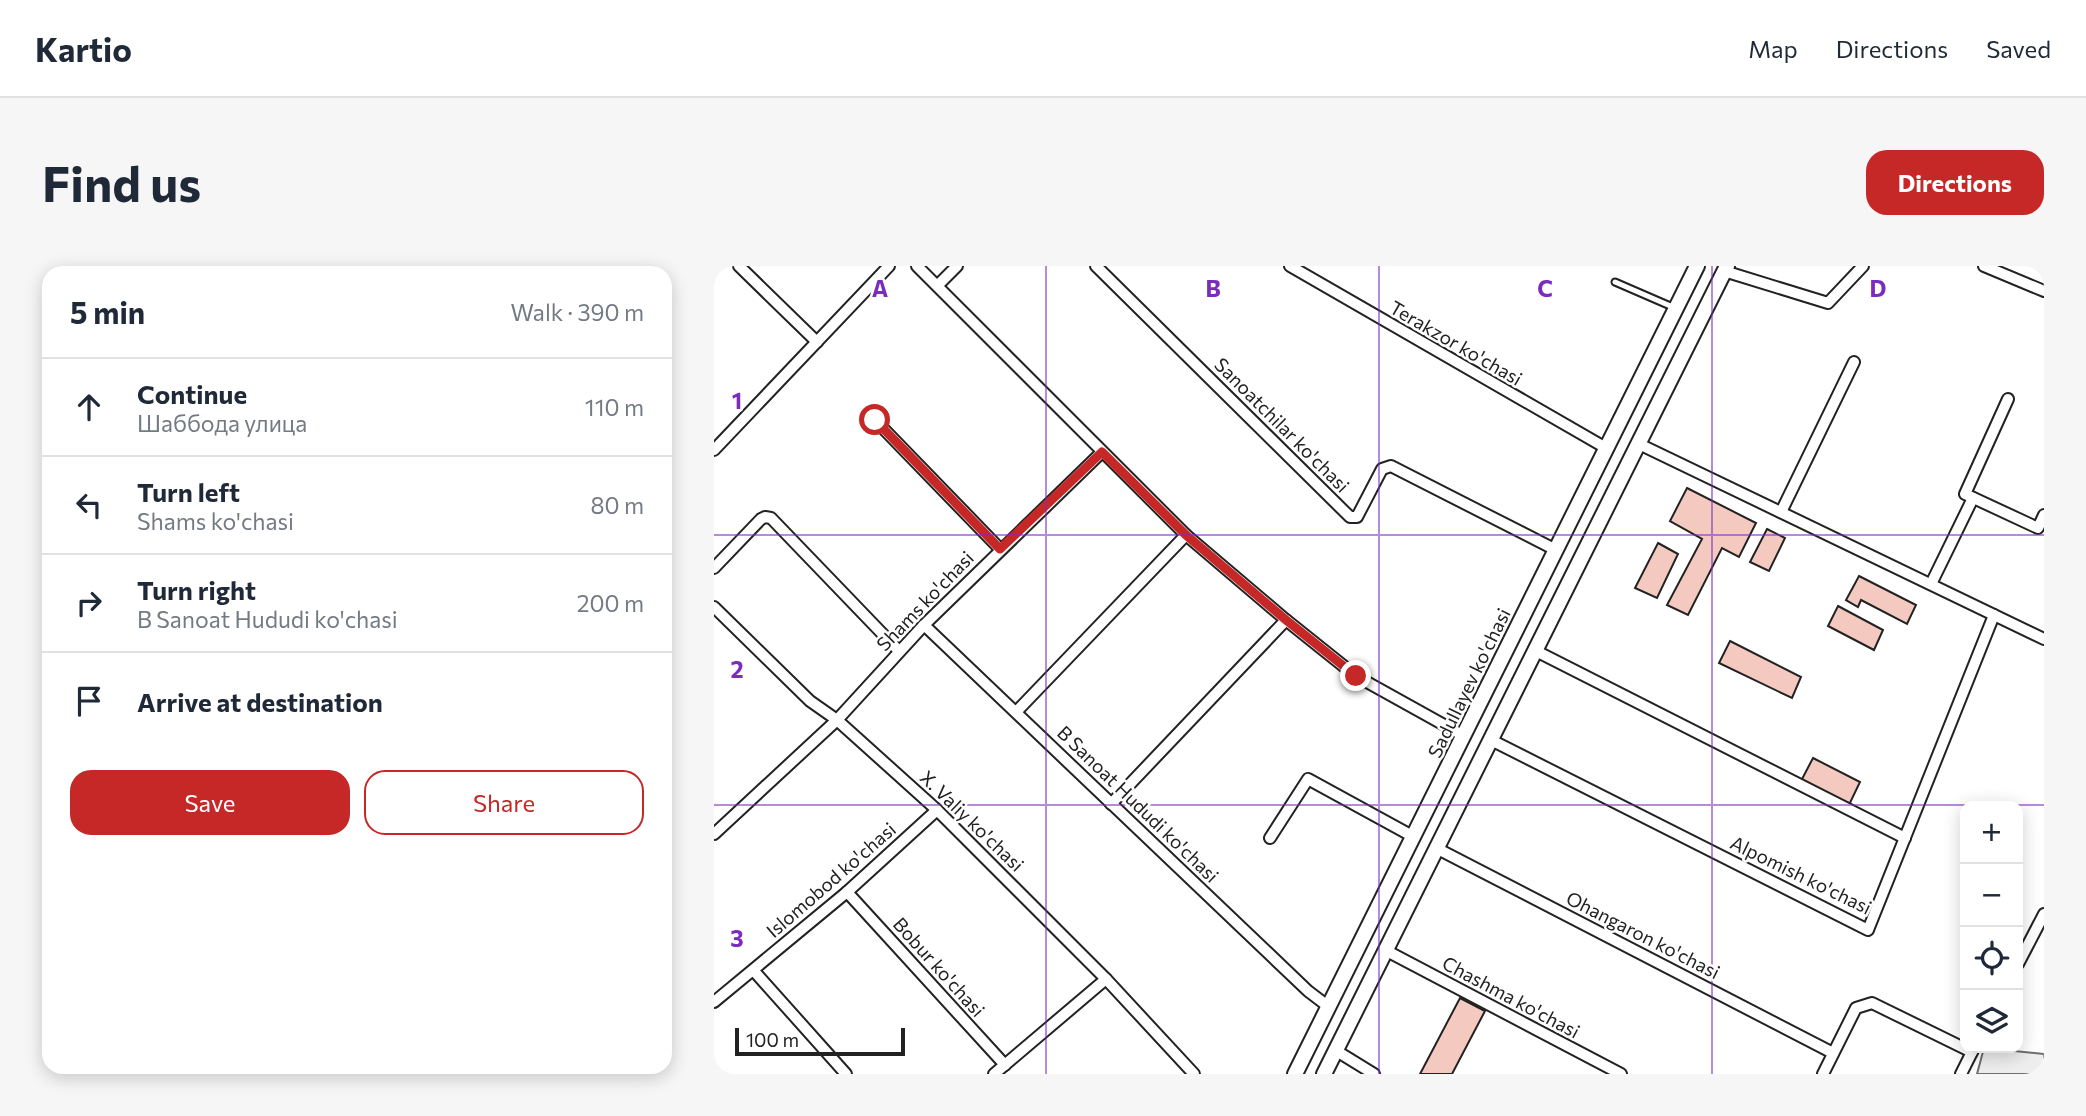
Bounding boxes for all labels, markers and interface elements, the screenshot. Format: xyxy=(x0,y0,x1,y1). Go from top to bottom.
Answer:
text: Kartio xyxy=(35,28,132,69)
text: Map xyxy=(1748,34,1798,63)
text: Directions xyxy=(1836,34,1948,63)
text: Saved xyxy=(1986,34,2051,63)
button: Directions xyxy=(1866,150,2044,215)
text: Find us xyxy=(42,152,201,212)
text: A xyxy=(872,274,889,302)
text: B xyxy=(1205,274,1221,302)
text: C xyxy=(1537,274,1553,302)
text: D xyxy=(1870,274,1887,302)
text: 5 min xyxy=(70,293,145,330)
street label: Terakzor ko'chasi xyxy=(1386,295,1527,390)
text: Walk · 390 m xyxy=(511,298,644,326)
street label: Sanoatchilar ko'chasi xyxy=(1210,353,1354,497)
text: Continue xyxy=(137,378,247,409)
text: 1 xyxy=(732,386,742,414)
icon: ahead xyxy=(70,388,108,426)
text: 110 m xyxy=(585,393,644,421)
route start xyxy=(859,404,890,435)
text: Шаббода улица xyxy=(137,409,307,437)
text: Turn left xyxy=(137,476,240,507)
icon: left xyxy=(70,486,108,524)
text: 80 m xyxy=(591,491,644,519)
text: Shams ko'chasi xyxy=(137,507,294,535)
street label: Shams ko'chasi xyxy=(871,546,978,655)
text: Turn right xyxy=(137,574,256,605)
icon: right xyxy=(70,584,108,622)
text: 200 m xyxy=(577,589,644,617)
street label: Sadullayev ko'chasi xyxy=(1422,604,1515,761)
text: B Sanoat Hududi ko'chasi xyxy=(137,605,398,633)
text: 2 xyxy=(730,655,744,683)
route end xyxy=(1340,660,1371,691)
icon: arrive xyxy=(70,682,108,720)
text: Arrive at destination xyxy=(137,686,383,717)
street label: B Sanoat Hududi ko'chasi xyxy=(1053,721,1224,887)
street label: X. Valiy ko'chasi xyxy=(916,765,1029,876)
button: Save xyxy=(70,770,350,835)
button: Share xyxy=(364,770,644,835)
map controls xyxy=(1960,801,2023,1053)
button: + xyxy=(1960,801,2023,864)
street label: Islomobod ko'chasi xyxy=(761,817,900,942)
street label: Alpomish ko'chasi xyxy=(1727,830,1875,919)
button: − xyxy=(1960,864,2023,927)
street label: Ohangaron ko'chasi xyxy=(1563,886,1724,983)
street label: Bobur ko'chasi xyxy=(889,912,990,1021)
text: 3 xyxy=(730,924,744,952)
button: locate xyxy=(1960,927,2023,990)
street label: Chashma ko'chasi xyxy=(1439,951,1584,1042)
button: layers xyxy=(1960,990,2023,1053)
scale bar xyxy=(735,1025,905,1057)
text: 100 m xyxy=(746,1028,799,1051)

